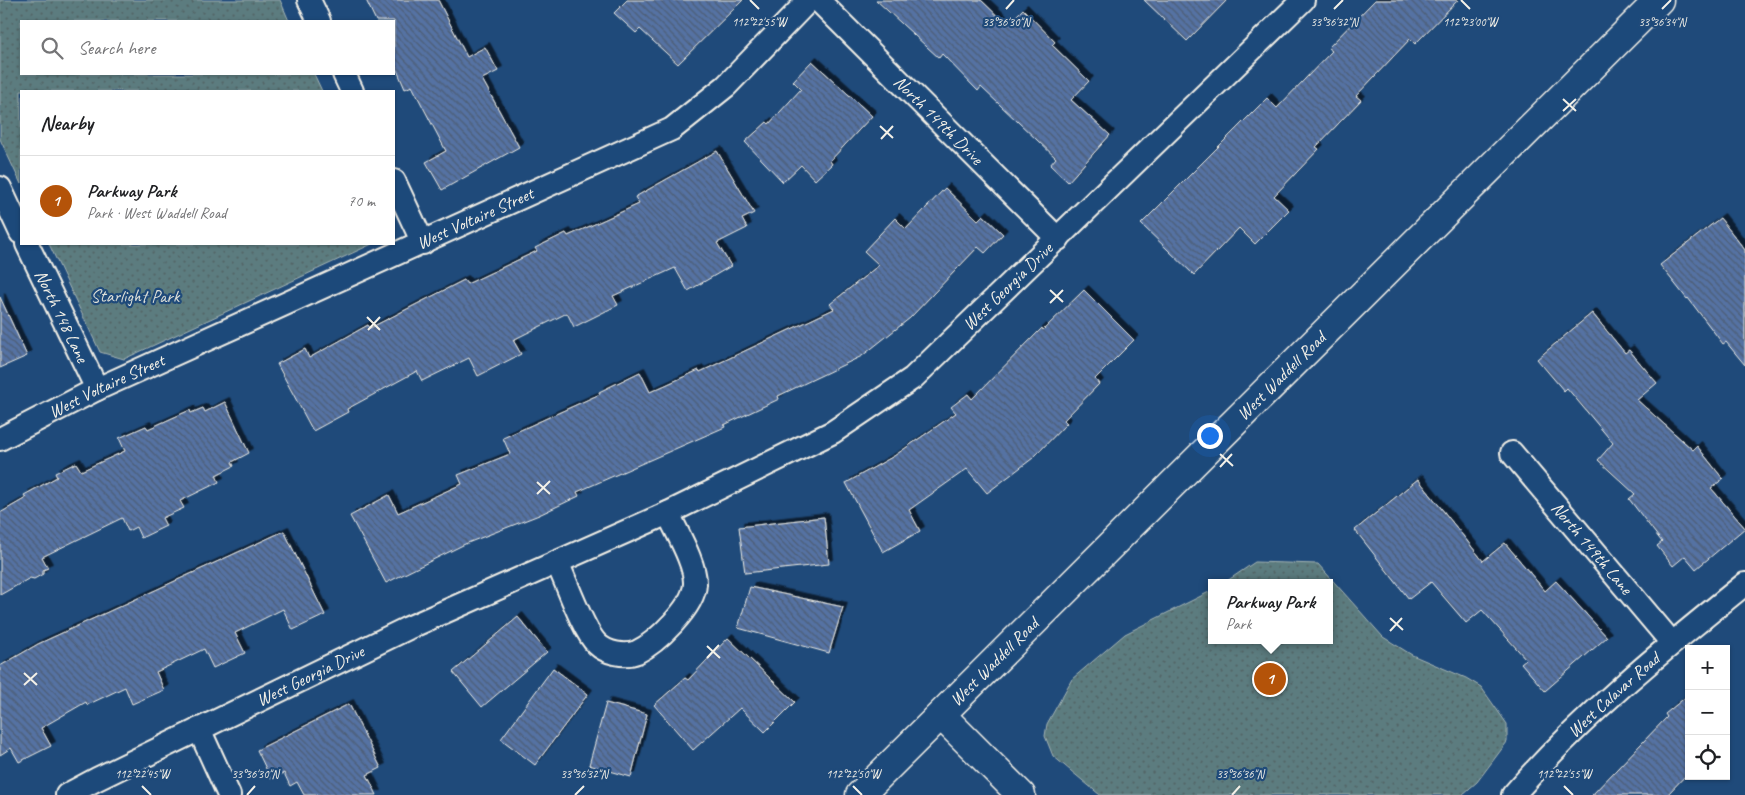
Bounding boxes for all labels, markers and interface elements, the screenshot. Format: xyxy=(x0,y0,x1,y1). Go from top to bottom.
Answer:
text: 112°22'55"W xyxy=(732,14,788,30)
text: 33°36'30"N xyxy=(982,14,1031,30)
text: 33°36'32"N xyxy=(1310,14,1359,30)
text: 112°23'00"W xyxy=(1443,14,1499,30)
text: 33°36'34"N xyxy=(1638,14,1687,30)
search box xyxy=(20,20,395,75)
icon: search xyxy=(38,34,66,62)
text: Search here xyxy=(78,36,155,60)
street label: North 149th Drive xyxy=(889,71,989,170)
text: Nearby xyxy=(40,110,93,136)
text: Parkway Park xyxy=(87,179,176,203)
street label: West Voltaire Street xyxy=(413,181,539,254)
text: 1 xyxy=(52,191,60,211)
text: 70 m xyxy=(348,191,375,211)
text: Park · West Waddell Road xyxy=(87,203,226,223)
street label: West Georgia Drive xyxy=(958,237,1058,335)
street label: North 148 Lane xyxy=(30,266,94,367)
park label: Starlight Park xyxy=(91,285,181,307)
street label: West Waddell Road xyxy=(1232,325,1332,425)
street label: West Voltaire Street xyxy=(45,348,170,423)
your location xyxy=(1197,423,1223,449)
street label: North 149th Lane xyxy=(1547,497,1638,600)
popup xyxy=(1208,579,1333,644)
text: Parkway Park xyxy=(1226,590,1315,614)
street label: West Waddell Road xyxy=(945,611,1045,710)
text: Park xyxy=(1226,614,1251,634)
street label: West Georgia Drive xyxy=(253,640,369,711)
map controls xyxy=(1685,645,1730,780)
button: + xyxy=(1685,645,1730,690)
street label: West Calavar Road xyxy=(1563,646,1666,742)
pin: 1 xyxy=(1254,660,1286,698)
button: − xyxy=(1685,690,1730,735)
button: locate xyxy=(1685,735,1730,780)
text: 112°22'45"W xyxy=(115,766,171,782)
text: 33°36'30"N xyxy=(231,766,280,782)
text: 33°36'32"N xyxy=(560,766,609,782)
text: 112°22'50"W xyxy=(826,766,882,782)
text: 33°36'36"N xyxy=(1216,766,1265,782)
text: 112°22'55"W xyxy=(1537,766,1593,782)

